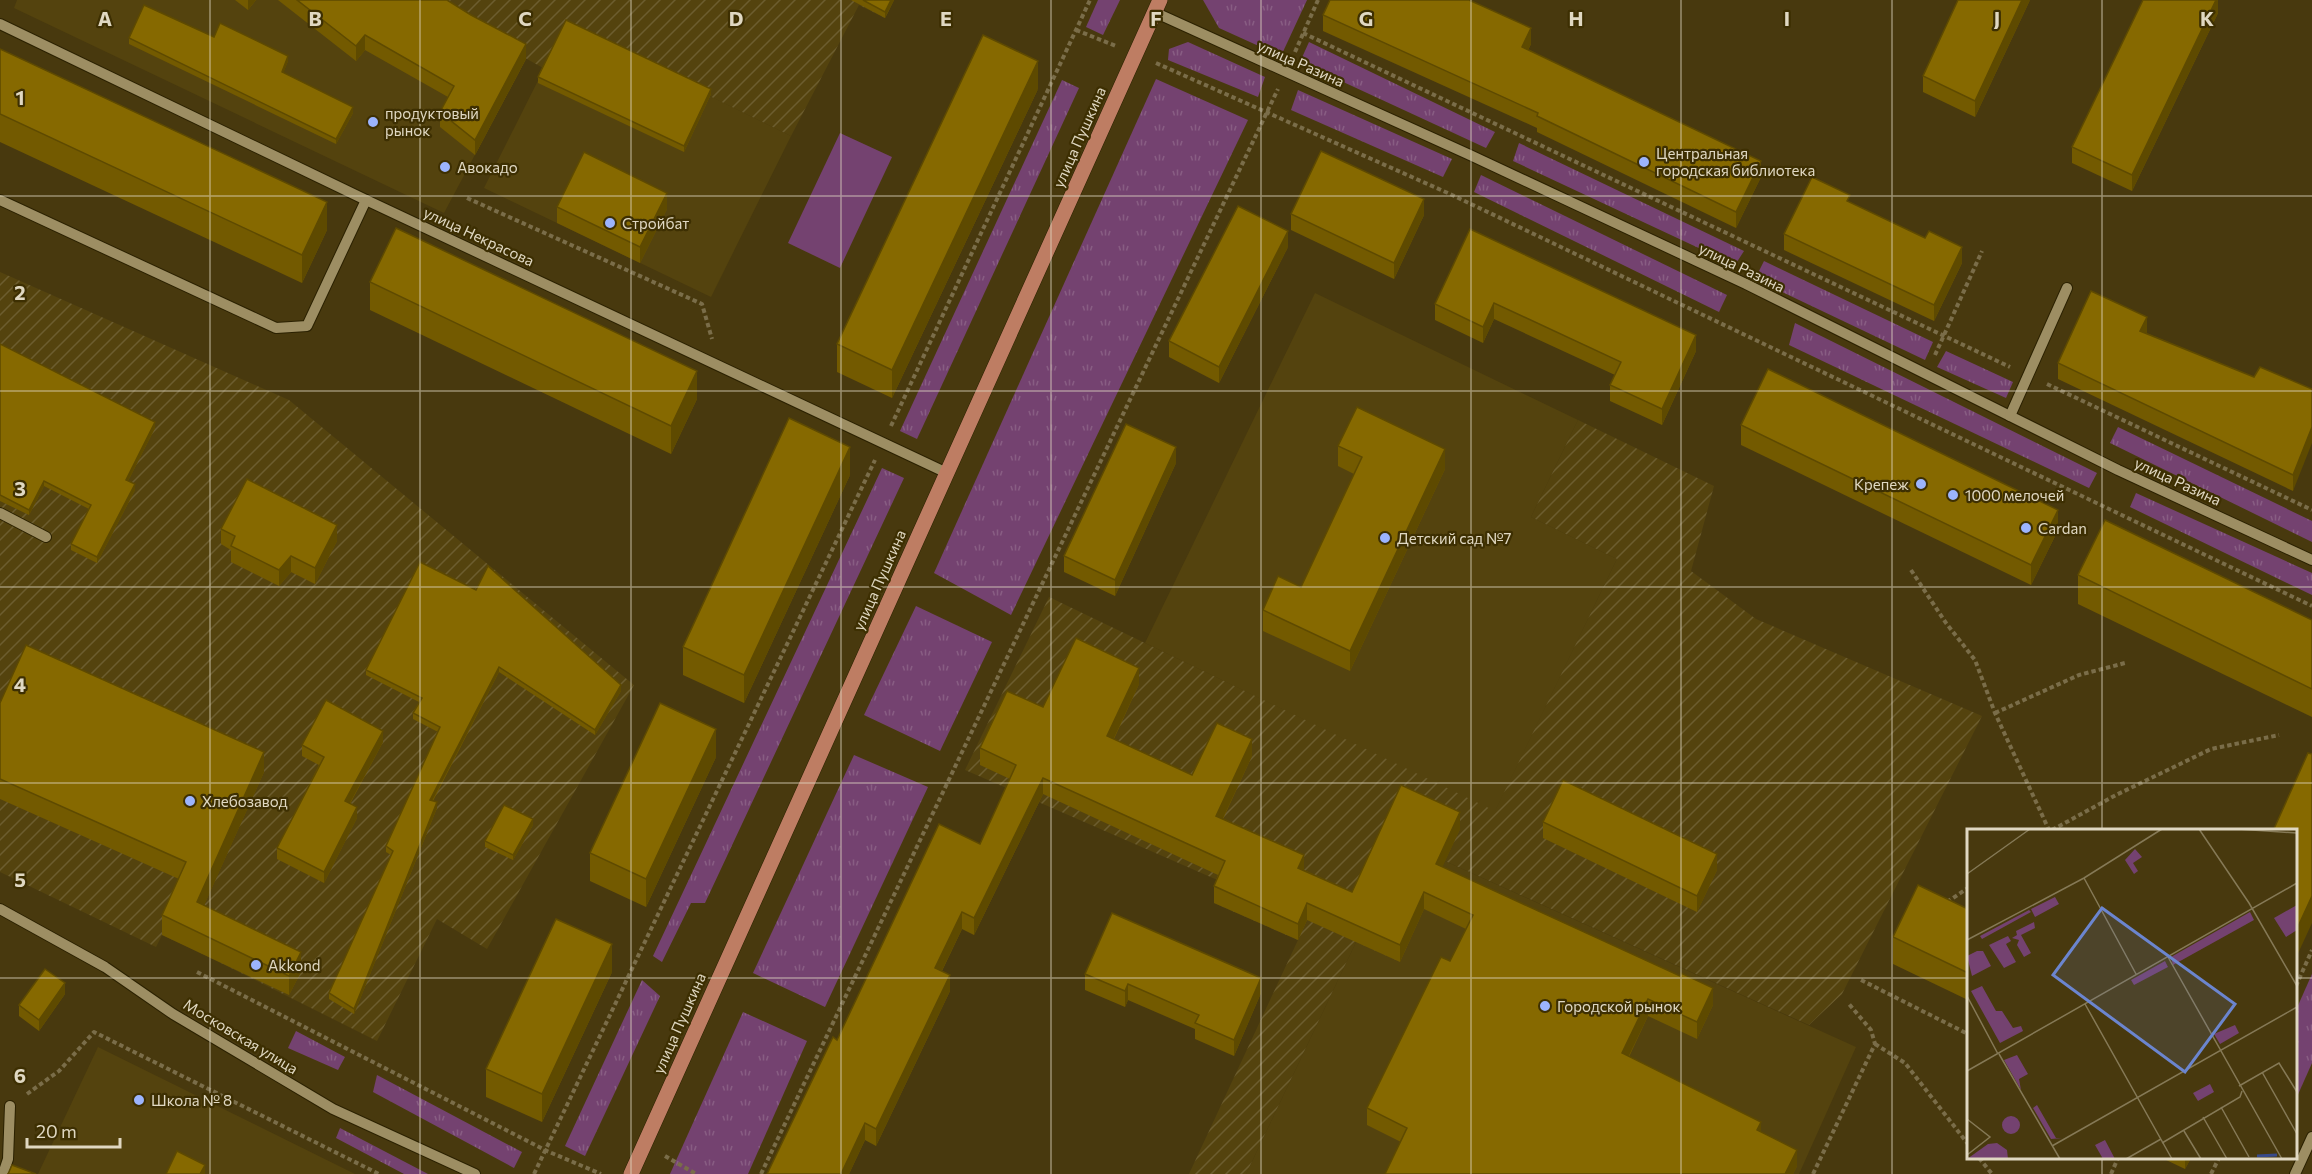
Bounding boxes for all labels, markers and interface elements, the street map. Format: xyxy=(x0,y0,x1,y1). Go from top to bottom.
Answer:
text: A xyxy=(98,6,112,30)
text: B xyxy=(308,6,322,30)
text: C xyxy=(518,6,532,30)
text: D xyxy=(729,6,743,30)
text: E xyxy=(940,6,952,30)
text: F xyxy=(1150,6,1162,30)
text: G xyxy=(1359,6,1373,30)
text: H xyxy=(1569,6,1584,30)
text: I xyxy=(1784,6,1790,30)
text: J xyxy=(1994,6,2000,30)
text: K xyxy=(2200,6,2214,30)
street label: улица Разина xyxy=(1255,36,1347,90)
street label: улица Пушкина xyxy=(1049,84,1109,190)
text: 1 xyxy=(15,85,25,109)
place label: продуктовый рынок xyxy=(385,104,479,139)
marker: продуктовый рынок xyxy=(366,115,380,129)
place label: Центральная городская библиотека xyxy=(1656,144,1815,179)
marker: Центральная городская библиотека xyxy=(1637,155,1651,169)
place label: Авокадо xyxy=(457,158,518,176)
marker: Авокадо xyxy=(438,160,452,174)
street label: улица Некрасова xyxy=(421,203,537,269)
place label: Стройбат xyxy=(622,214,689,232)
marker: Стройбат xyxy=(603,216,617,230)
street label: улица Разина xyxy=(1696,238,1788,296)
text: 2 xyxy=(14,280,26,304)
street label: улица Разина xyxy=(2132,453,2224,509)
place label: Крепеж xyxy=(1854,475,1909,493)
text: 3 xyxy=(14,476,26,500)
marker: Крепеж xyxy=(1914,477,1928,491)
place label: 1000 мелочей xyxy=(1965,486,2064,504)
marker: 1000 мелочей xyxy=(1946,488,1960,502)
place label: Cardan xyxy=(2038,519,2087,537)
marker: Cardan xyxy=(2019,521,2033,535)
street label: улица Пушкина xyxy=(849,527,909,633)
place label: Детский сад №7 xyxy=(1397,529,1512,547)
marker: Детский сад №7 xyxy=(1378,531,1392,545)
text: 4 xyxy=(14,672,26,696)
place label: Хлебозавод xyxy=(202,792,288,810)
marker: Хлебозавод xyxy=(183,794,197,808)
inset map xyxy=(1967,829,2297,1159)
text: 5 xyxy=(14,867,26,891)
place label: Akkond xyxy=(268,956,321,974)
marker: Akkond xyxy=(249,958,263,972)
street label: улица Пушкина xyxy=(649,970,709,1076)
street label: Московская улица xyxy=(181,995,301,1077)
place label: Городской рынок xyxy=(1557,997,1680,1015)
marker: Городской рынок xyxy=(1538,999,1552,1013)
text: 6 xyxy=(14,1063,26,1087)
place label: Школа № 8 xyxy=(151,1091,232,1109)
marker: Школа № 8 xyxy=(132,1093,146,1107)
scale bar xyxy=(27,1111,120,1149)
text: 20 m xyxy=(36,1120,77,1142)

